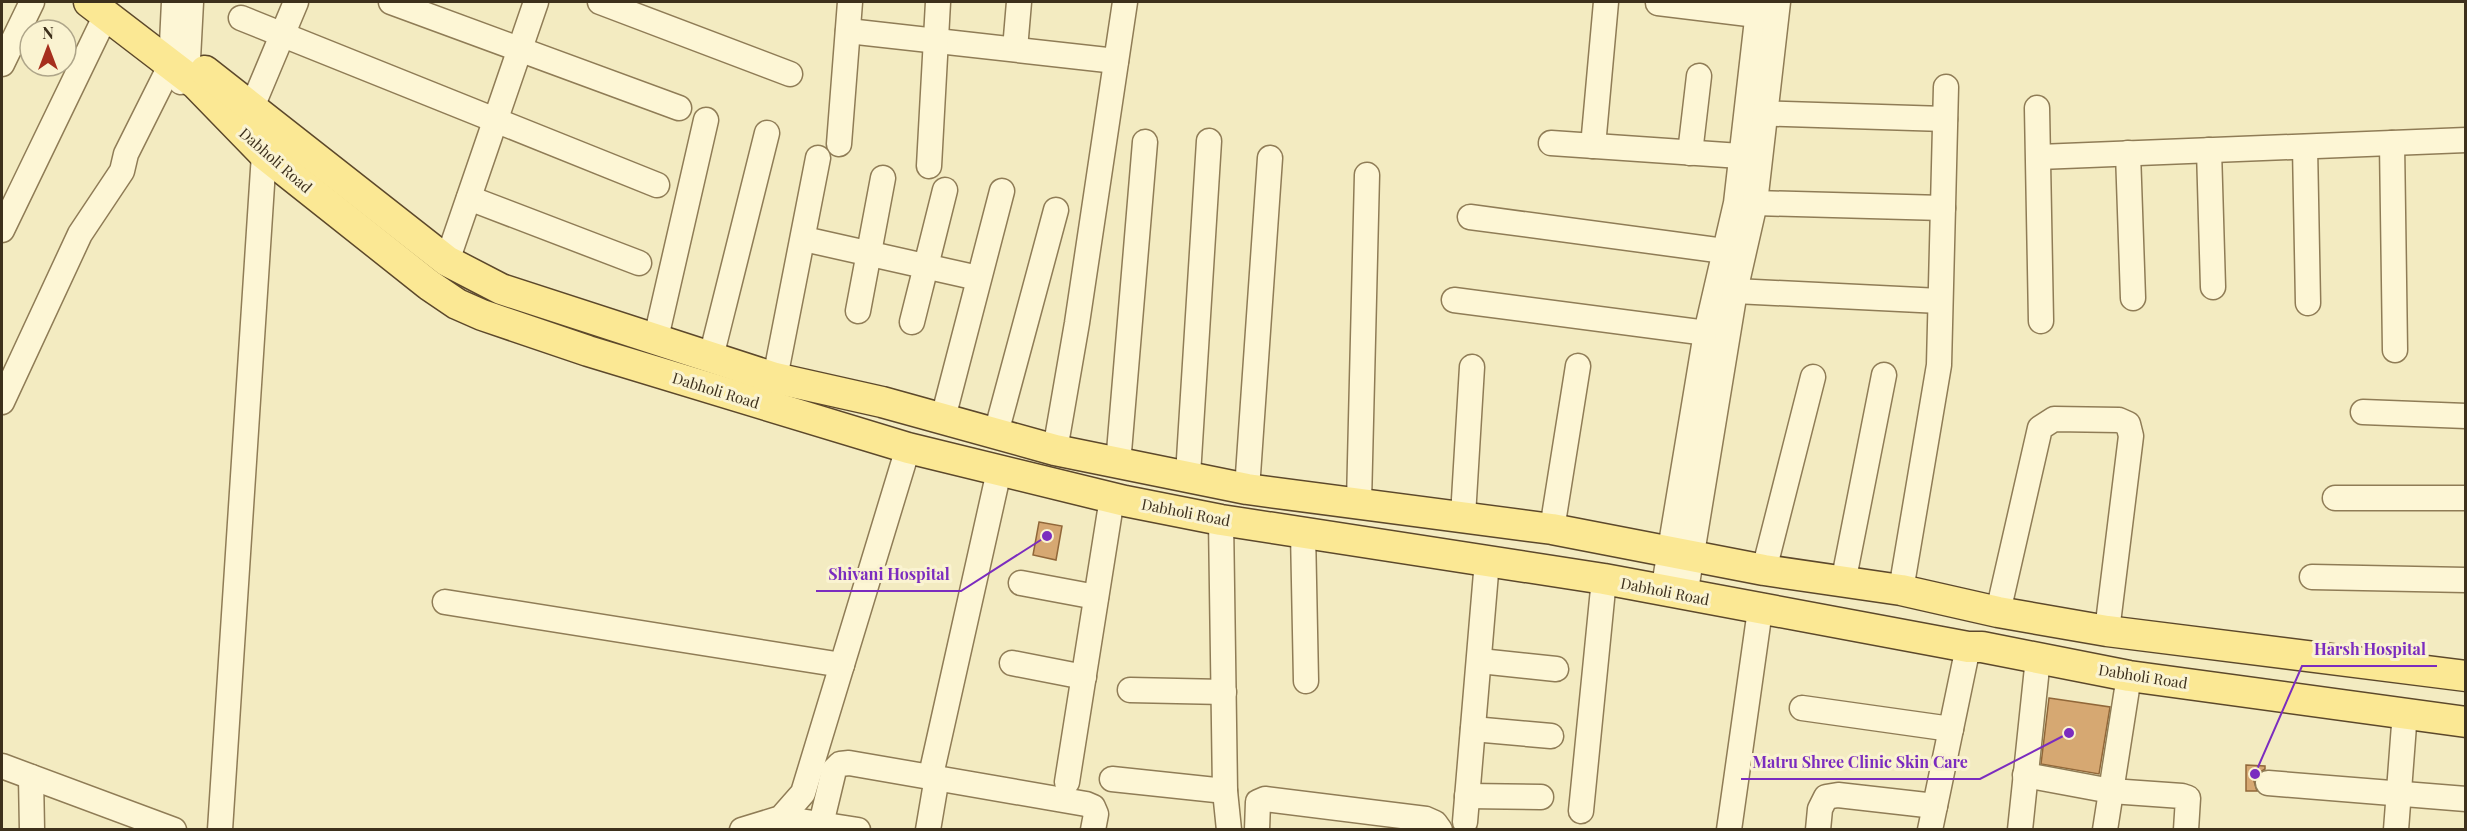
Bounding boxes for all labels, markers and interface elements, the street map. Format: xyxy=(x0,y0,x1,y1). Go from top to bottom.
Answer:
north arrow xyxy=(18,18,78,78)
text: N xyxy=(42,22,54,43)
street label: Dabholi Road xyxy=(235,123,317,197)
street label: Dabholi Road xyxy=(670,367,762,413)
street label: Dabholi Road xyxy=(1140,494,1232,530)
callout: Shivani Hospital xyxy=(816,557,961,591)
text: Shivani Hospital xyxy=(828,563,950,584)
street label: Dabholi Road xyxy=(1619,573,1711,609)
callout: Harsh Hospital xyxy=(2302,632,2437,666)
text: Harsh Hospital xyxy=(2314,638,2426,659)
street label: Dabholi Road xyxy=(2097,659,2189,693)
callout: Matru Shree Clinic Skin Care xyxy=(1741,745,1980,779)
text: Matru Shree Clinic Skin Care xyxy=(1752,751,1968,772)

